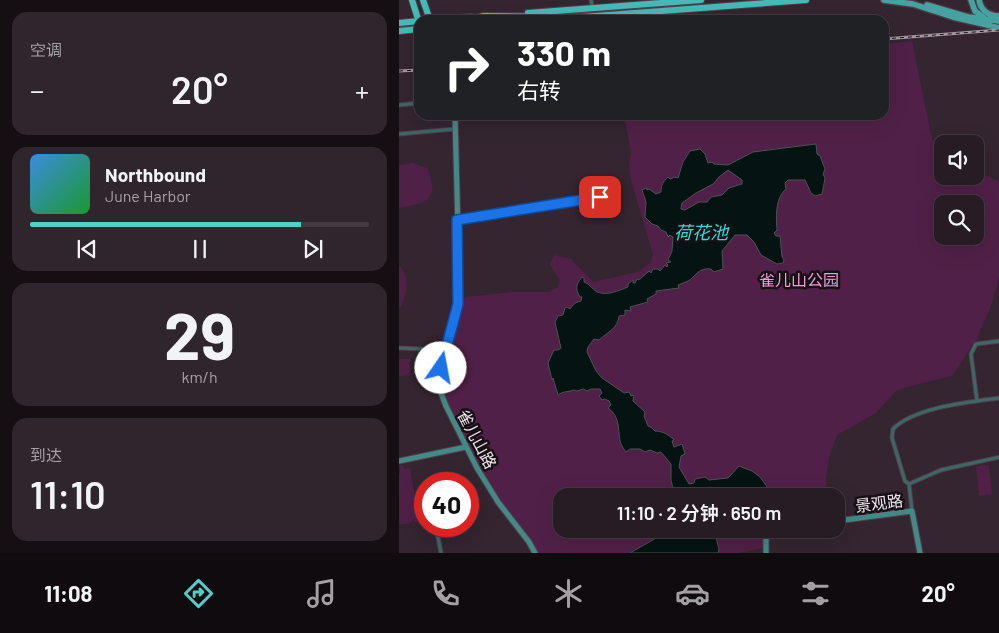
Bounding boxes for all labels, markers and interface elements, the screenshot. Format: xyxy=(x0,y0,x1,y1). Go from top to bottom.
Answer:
text: 330 m xyxy=(517,31,611,73)
icon: right xyxy=(434,35,499,100)
text: 空调 xyxy=(30,40,62,59)
text: 20° xyxy=(171,66,228,112)
text: − xyxy=(30,73,44,107)
text: + xyxy=(355,73,369,107)
text: 右转 xyxy=(517,77,561,103)
map controls xyxy=(934,135,984,245)
button: sound xyxy=(934,135,984,185)
text: Northbound xyxy=(105,163,206,186)
pin xyxy=(579,176,621,218)
icon: arrive xyxy=(586,183,614,211)
text: June Harbor xyxy=(105,186,191,205)
button: search xyxy=(934,195,984,245)
water label: 荷花池 xyxy=(674,221,730,243)
icon: previous xyxy=(73,235,101,263)
icon: pause xyxy=(186,235,214,263)
icon: next xyxy=(299,235,327,263)
park label: 雀儿山公园 xyxy=(759,270,839,289)
text: 29 xyxy=(164,295,235,373)
position arrow xyxy=(414,341,466,393)
text: km/h xyxy=(181,367,218,386)
street label: 雀儿山路 xyxy=(454,406,501,471)
text: 到达 xyxy=(30,445,62,464)
text: 11:10 xyxy=(30,471,106,517)
speed limit sign: 40 xyxy=(414,472,479,537)
street label: 景观路 xyxy=(854,490,904,515)
text: 11:10 · 2 分钟 · 650 m xyxy=(617,501,781,524)
icon: directions xyxy=(181,576,216,611)
icon: music xyxy=(304,576,339,611)
icon: phone xyxy=(428,576,463,611)
icon: climate xyxy=(551,576,586,611)
icon: car xyxy=(675,576,710,611)
icon: filters xyxy=(798,576,833,611)
text: 11:08 xyxy=(44,580,92,606)
text: 20° xyxy=(922,580,955,606)

